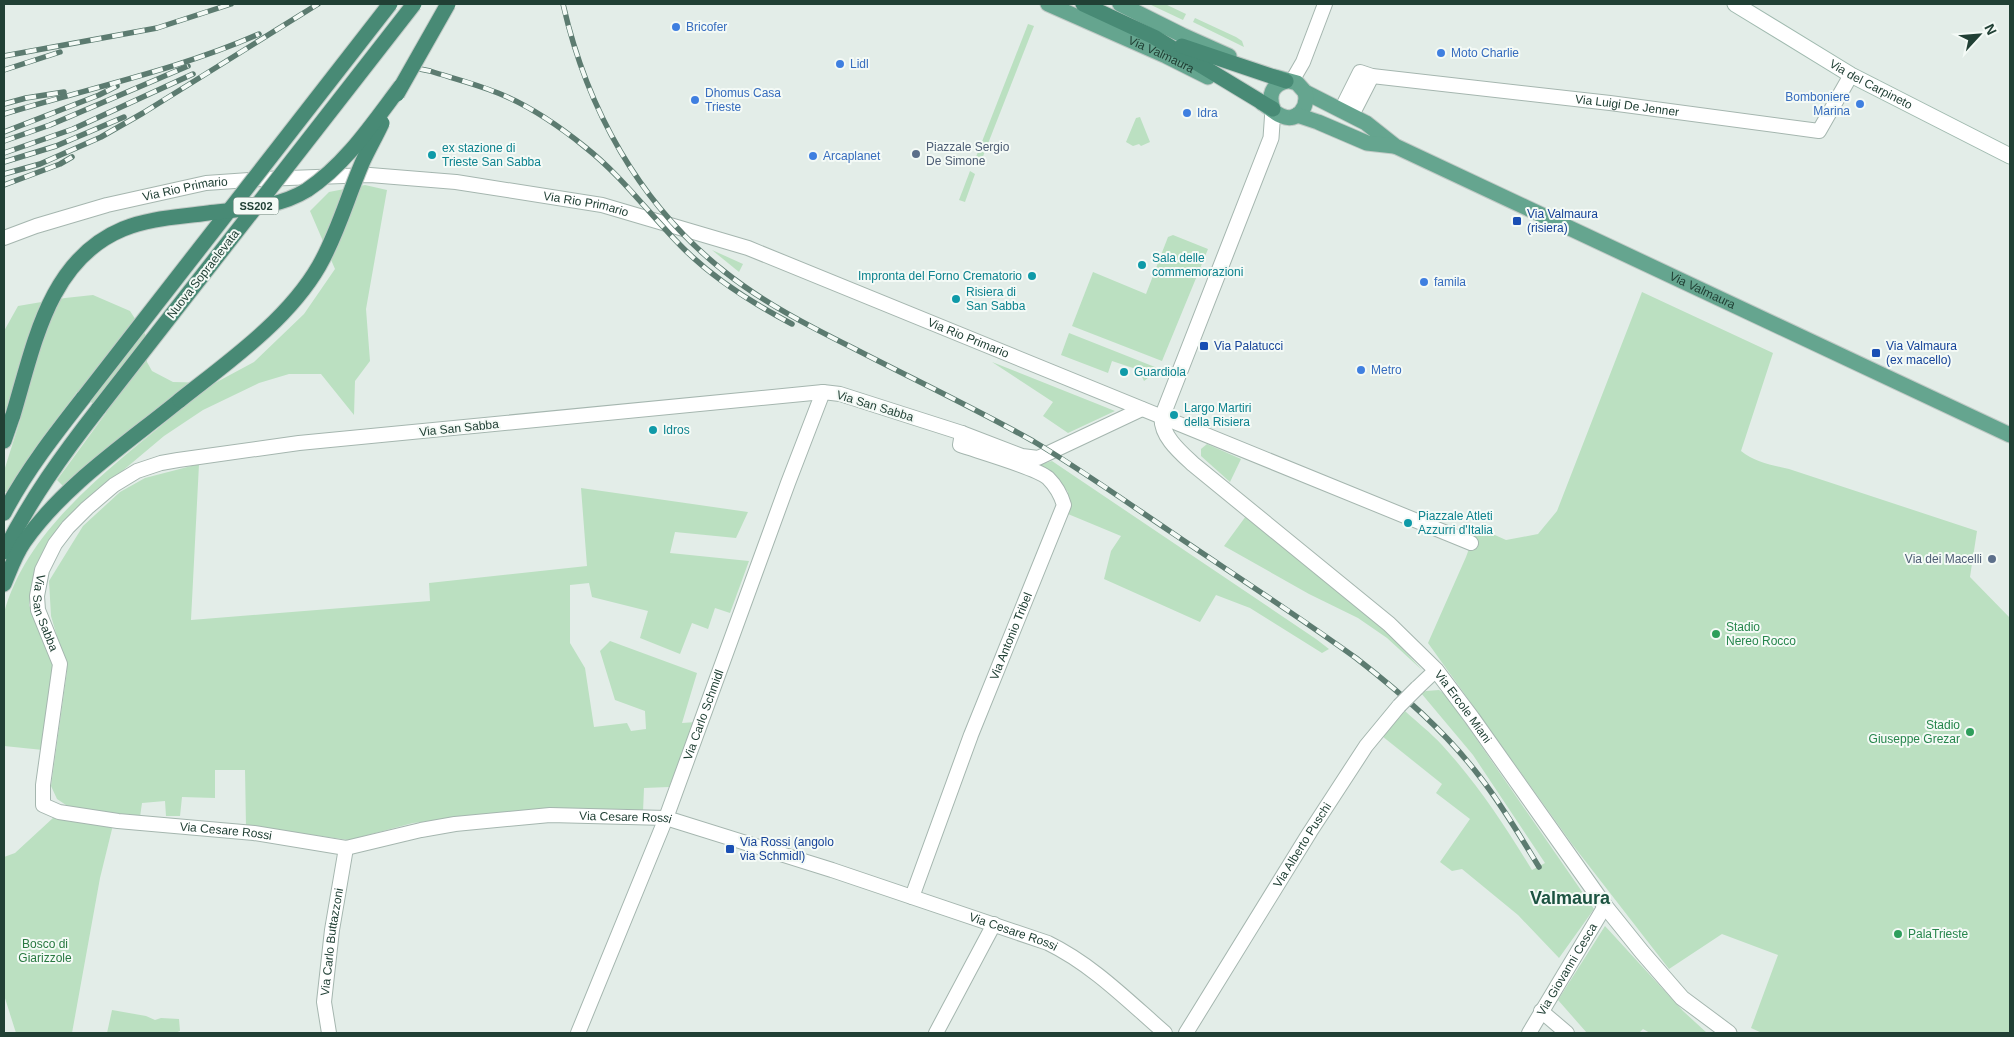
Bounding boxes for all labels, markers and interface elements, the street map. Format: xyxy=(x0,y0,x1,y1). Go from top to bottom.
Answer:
north arrow xyxy=(1954,10,2004,60)
place label: Bricofer xyxy=(686,20,727,34)
marker: Bricofer xyxy=(670,21,682,33)
text: N xyxy=(1981,21,2000,37)
street label: Via Valmaura xyxy=(1126,33,1197,76)
place label: Moto Charlie xyxy=(1451,46,1519,60)
marker: Moto Charlie xyxy=(1435,47,1447,59)
street label: Via del Carpineto xyxy=(1827,56,1915,112)
place label: Lidl xyxy=(850,57,869,71)
marker: Lidl xyxy=(834,58,846,70)
place label: Dhomus Casa Trieste xyxy=(705,86,781,114)
place label: Bomboniere Marina xyxy=(1785,90,1850,118)
street label: Via Luigi De Jenner xyxy=(1574,92,1680,119)
marker: Dhomus Casa Trieste xyxy=(689,94,701,106)
marker: Bomboniere Marina xyxy=(1854,98,1866,110)
place label: Idra xyxy=(1197,106,1218,120)
marker: Idra xyxy=(1181,107,1193,119)
place label: Piazzale Sergio De Simone xyxy=(926,140,1010,168)
place label: ex stazione di Trieste San Sabba xyxy=(442,141,541,169)
marker: Piazzale Sergio De Simone xyxy=(910,148,922,160)
marker: ex stazione di Trieste San Sabba xyxy=(426,149,438,161)
place label: Arcaplanet xyxy=(823,149,881,163)
marker: Arcaplanet xyxy=(807,150,819,162)
street label: Via Rio Primario xyxy=(141,174,228,204)
street label: Via Rio Primario xyxy=(542,189,631,220)
road number: SS202 xyxy=(234,198,278,215)
place label: Via Valmaura (risiera) xyxy=(1527,207,1598,235)
marker: Via Valmaura (risiera) xyxy=(1511,215,1523,227)
street label: Nuova Sopraelevata xyxy=(164,227,242,321)
place label: Sala delle commemorazioni xyxy=(1152,251,1243,279)
marker: Sala delle commemorazioni xyxy=(1136,259,1148,271)
place label: Impronta del Forno Crematorio xyxy=(858,269,1022,283)
street label: Via Valmaura xyxy=(1667,269,1738,312)
marker: Impronta del Forno Crematorio xyxy=(1026,270,1038,282)
place label: famila xyxy=(1434,275,1466,289)
marker: famila xyxy=(1418,276,1430,288)
place label: Risiera di San Sabba xyxy=(966,285,1026,313)
marker: Risiera di San Sabba xyxy=(950,293,962,305)
street label: Via Rio Primario xyxy=(925,315,1011,361)
place label: Via Palatucci xyxy=(1214,339,1283,353)
place label: Via Valmaura (ex macello) xyxy=(1886,339,1957,367)
marker: Via Palatucci xyxy=(1198,340,1210,352)
marker: Via Valmaura (ex macello) xyxy=(1870,347,1882,359)
place label: Metro xyxy=(1371,363,1402,377)
marker: Metro xyxy=(1355,364,1367,376)
place label: Guardiola xyxy=(1134,365,1186,379)
marker: Guardiola xyxy=(1118,366,1130,378)
street label: Via San Sabba xyxy=(835,388,916,424)
place label: Largo Martiri della Risiera xyxy=(1184,401,1251,429)
marker: Largo Martiri della Risiera xyxy=(1168,409,1180,421)
street label: Via San Sabba xyxy=(419,417,500,439)
place label: Idros xyxy=(663,423,690,437)
marker: Idros xyxy=(647,424,659,436)
place label: Piazzale Atleti Azzurri d'Italia xyxy=(1418,509,1493,537)
marker: Piazzale Atleti Azzurri d'Italia xyxy=(1402,517,1414,529)
place label: Via dei Macelli xyxy=(1905,552,1982,566)
marker: Via dei Macelli xyxy=(1986,553,1998,565)
street label: Via San Sabba xyxy=(30,573,61,654)
street label: Via Antonio Tribel xyxy=(987,590,1035,682)
place label: Stadio Nereo Rocco xyxy=(1726,620,1796,648)
marker: Stadio Nereo Rocco xyxy=(1710,628,1722,640)
street label: Via Carlo Schmidl xyxy=(681,668,726,762)
street label: Via Ercole Miani xyxy=(1432,668,1494,746)
place label: Stadio Giuseppe Grezar xyxy=(1869,718,1960,746)
marker: Stadio Giuseppe Grezar xyxy=(1964,726,1976,738)
street label: Via Alberto Puschi xyxy=(1271,800,1334,890)
street label: Via Cesare Rossi xyxy=(579,809,674,826)
street label: Via Cesare Rossi xyxy=(179,819,273,843)
place label: Via Rossi (angolo via Schmidl) xyxy=(740,835,834,863)
marker: Via Rossi (angolo via Schmidl) xyxy=(724,843,736,855)
street label: Via Carlo Buttazzoni xyxy=(318,887,346,997)
district label: Valmaura xyxy=(1530,888,1611,908)
street label: Via Cesare Rossi xyxy=(967,910,1060,954)
street label: Via Giovanni Cesca xyxy=(1534,920,1600,1018)
place label: PalaTrieste xyxy=(1908,927,1969,941)
marker: PalaTrieste xyxy=(1892,928,1904,940)
park label: Bosco di Giarizzole xyxy=(18,937,72,965)

